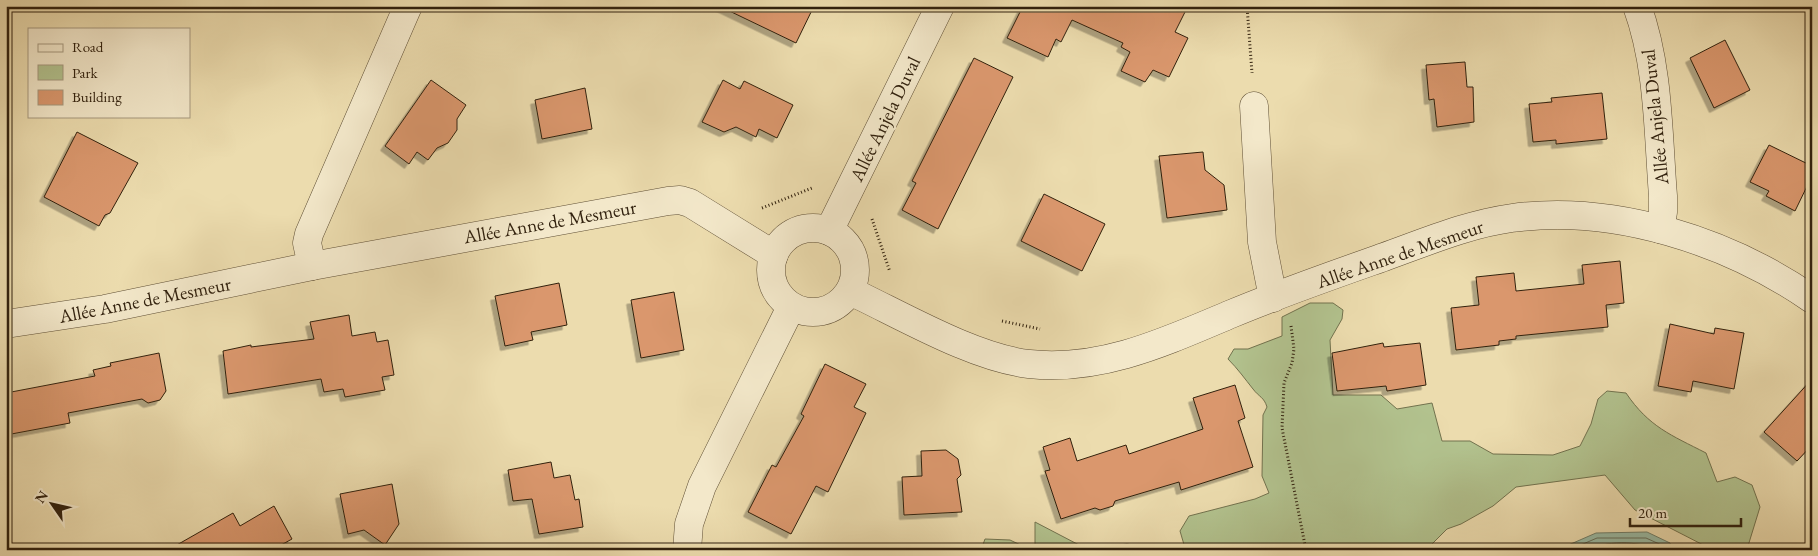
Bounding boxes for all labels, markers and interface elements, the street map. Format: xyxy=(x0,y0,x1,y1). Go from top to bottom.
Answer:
legend xyxy=(28,28,190,118)
text: Road xyxy=(72,37,104,56)
street label: Allée Anjela Duval xyxy=(1635,48,1675,187)
street label: Allée Anjela Duval xyxy=(844,52,926,187)
text: Park xyxy=(72,63,99,82)
text: Building xyxy=(72,87,122,106)
street label: Allée Anne de Mesmeur xyxy=(461,194,639,250)
street label: Allée Anne de Mesmeur xyxy=(1312,214,1487,295)
street label: Allée Anne de Mesmeur xyxy=(56,271,234,329)
north arrow xyxy=(28,478,78,528)
text: N xyxy=(31,486,52,506)
scale bar xyxy=(1630,496,1742,528)
text: 20 m xyxy=(1638,503,1667,522)

